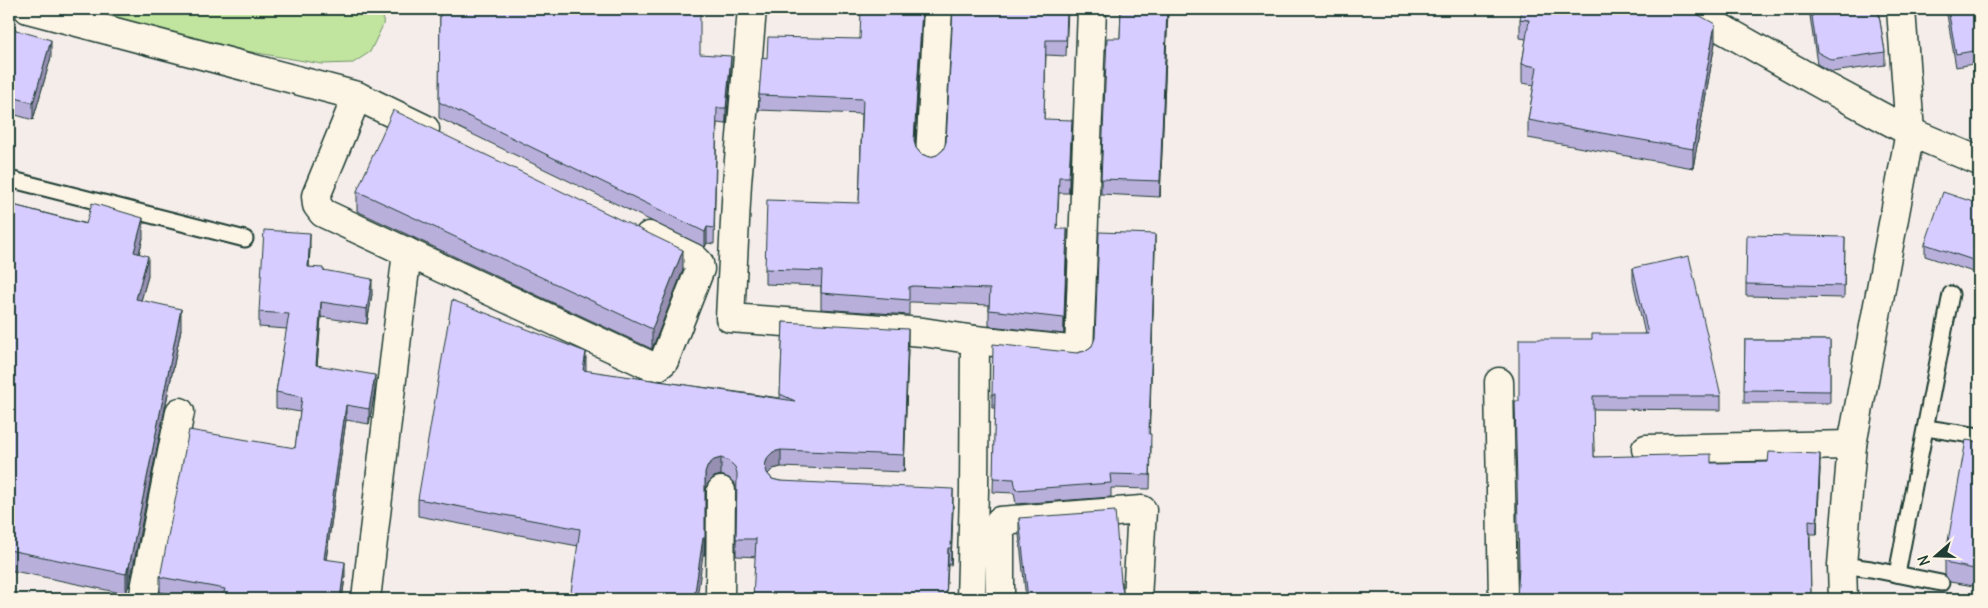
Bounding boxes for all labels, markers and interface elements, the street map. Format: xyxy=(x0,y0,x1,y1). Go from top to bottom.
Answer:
north arrow xyxy=(1910,530,1960,580)
text: N xyxy=(1914,553,1934,568)

